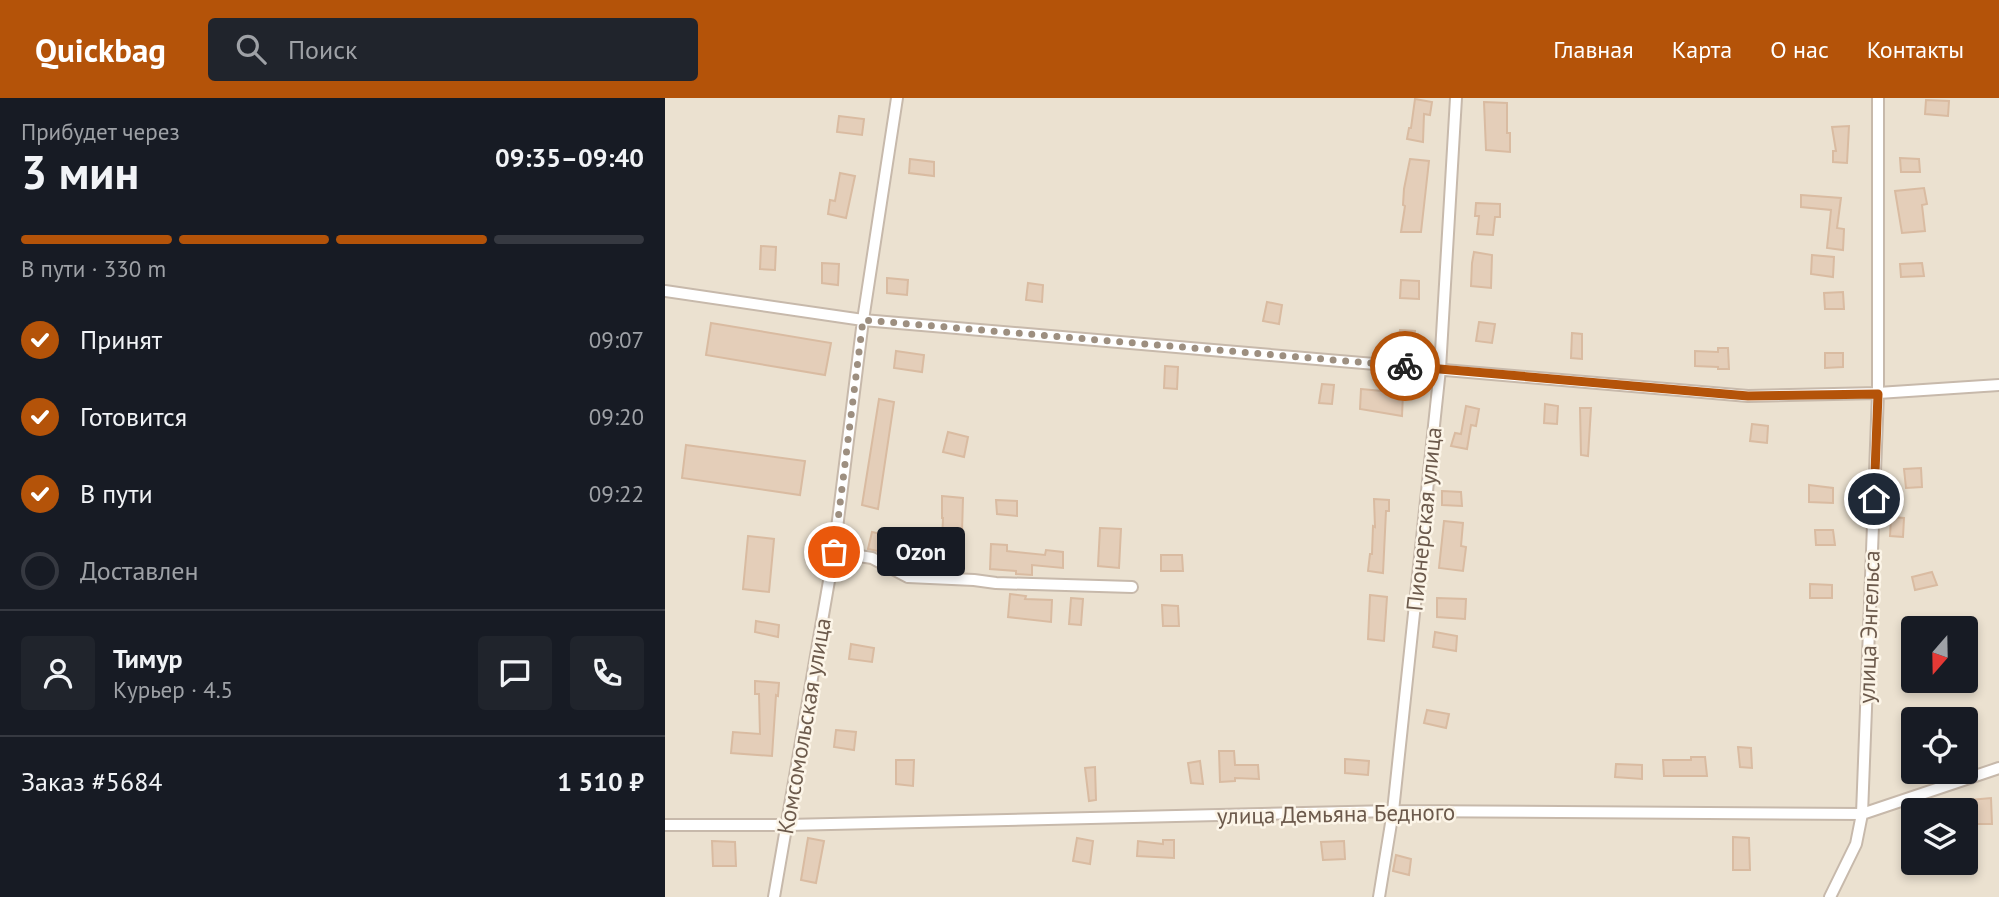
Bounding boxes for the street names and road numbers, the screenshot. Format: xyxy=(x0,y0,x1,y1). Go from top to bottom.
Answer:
street label: Пионерская улица xyxy=(1399,425,1448,612)
street label: улица Энгельса xyxy=(1851,550,1886,704)
street label: Комсомольская улица xyxy=(770,615,837,836)
street label: улица Демьяна Бедного xyxy=(1217,797,1455,830)

